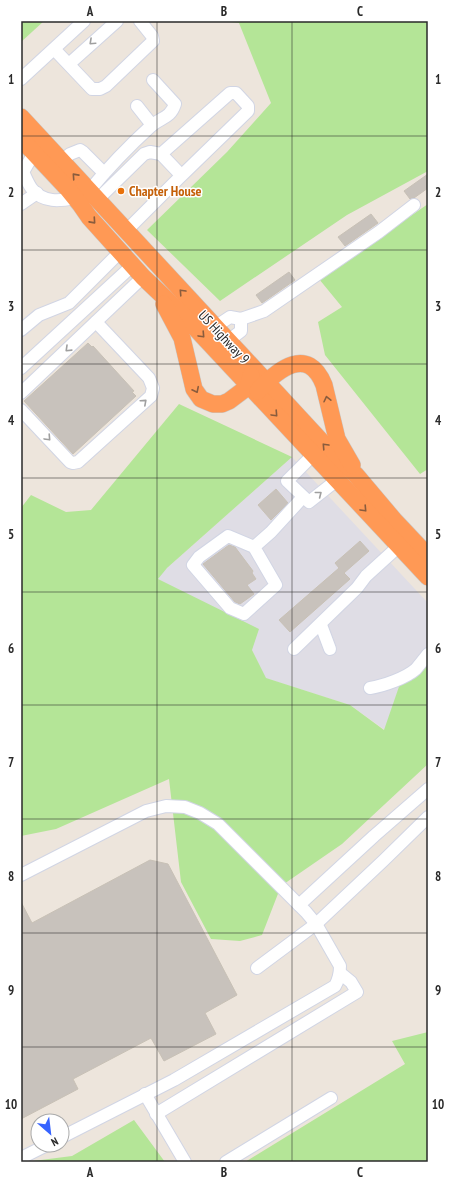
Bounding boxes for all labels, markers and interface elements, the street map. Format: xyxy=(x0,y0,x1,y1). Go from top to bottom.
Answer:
text: A xyxy=(86,3,94,20)
text: B xyxy=(221,3,227,20)
text: C xyxy=(357,3,363,20)
one-way arrow xyxy=(89,37,97,45)
text: 1 xyxy=(8,71,14,88)
text: 1 xyxy=(435,71,441,88)
one-way arrow xyxy=(72,173,80,181)
place label: Chapter House xyxy=(129,182,202,200)
text: 2 xyxy=(8,184,14,201)
text: 2 xyxy=(435,184,441,201)
marker: Chapter House xyxy=(116,186,126,196)
one-way arrow xyxy=(88,216,95,223)
one-way arrow xyxy=(180,289,187,297)
text: 3 xyxy=(8,298,14,315)
text: 3 xyxy=(435,298,441,315)
street label: US Highway 9 xyxy=(195,306,253,368)
one-way arrow xyxy=(197,330,205,338)
one-way arrow xyxy=(65,344,73,351)
one-way arrow xyxy=(191,386,199,393)
one-way arrow xyxy=(324,396,332,402)
one-way arrow xyxy=(140,400,147,407)
one-way arrow xyxy=(271,410,278,417)
text: 4 xyxy=(8,412,15,429)
text: 4 xyxy=(435,412,442,429)
one-way arrow xyxy=(43,434,50,441)
one-way arrow xyxy=(322,443,330,451)
one-way arrow xyxy=(315,492,322,499)
one-way arrow xyxy=(359,504,367,512)
text: 5 xyxy=(8,526,14,543)
text: 5 xyxy=(435,526,441,543)
text: 6 xyxy=(8,640,14,657)
text: 6 xyxy=(435,640,441,657)
text: 7 xyxy=(8,754,14,771)
text: 7 xyxy=(435,754,441,771)
text: 8 xyxy=(8,868,14,885)
text: 8 xyxy=(435,868,441,885)
text: 9 xyxy=(8,982,14,999)
text: 9 xyxy=(435,982,441,999)
text: 10 xyxy=(5,1096,17,1113)
text: 10 xyxy=(432,1096,444,1113)
north arrow xyxy=(30,1113,70,1153)
text: N xyxy=(49,1134,61,1149)
text: A xyxy=(86,1164,94,1181)
text: B xyxy=(221,1164,227,1181)
text: C xyxy=(357,1164,363,1181)

